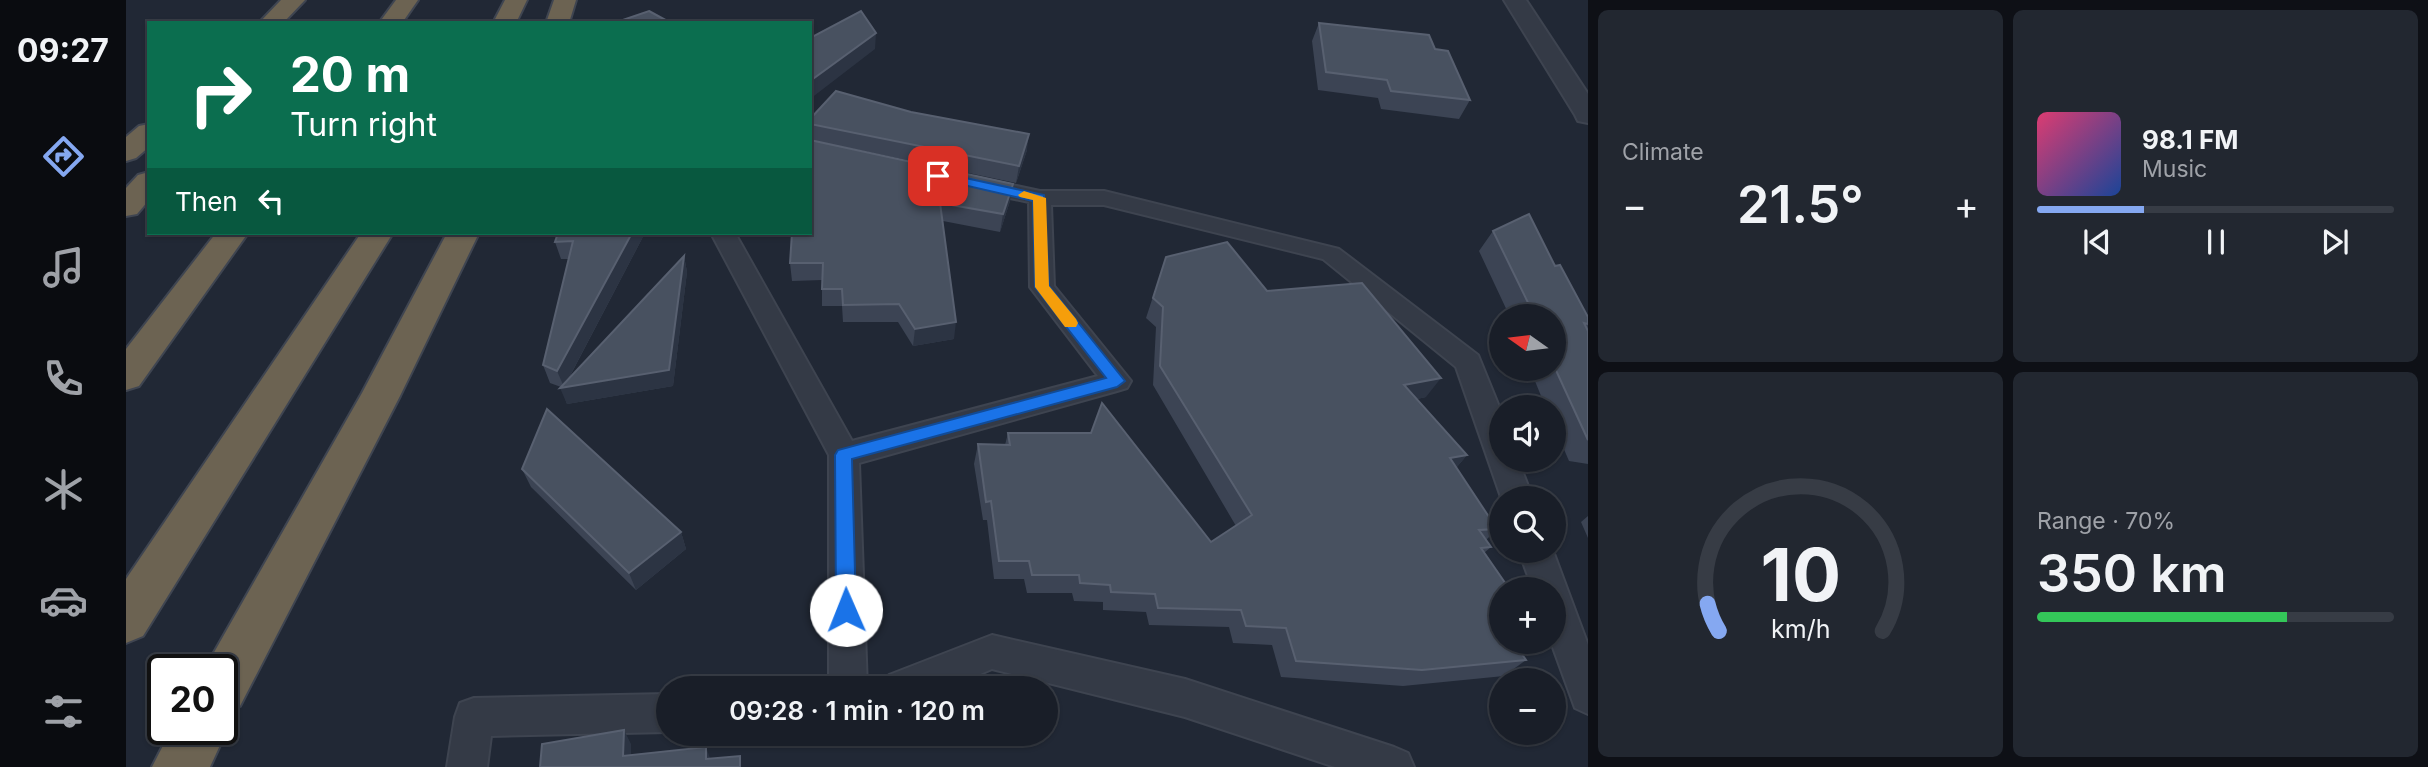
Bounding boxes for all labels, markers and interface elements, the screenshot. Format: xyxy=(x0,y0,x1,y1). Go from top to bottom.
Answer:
text: 09:27 xyxy=(17,31,109,70)
text: 20 m xyxy=(290,45,410,104)
icon: right xyxy=(175,49,266,140)
text: Turn right xyxy=(290,105,437,144)
text: 98.1 FM xyxy=(2142,124,2238,155)
icon: directions xyxy=(39,132,88,181)
text: Climate xyxy=(1622,138,1704,166)
pin xyxy=(908,146,968,206)
text: Music xyxy=(2142,155,2207,183)
icon: arrive xyxy=(919,157,957,195)
text: 21.5° xyxy=(1737,173,1864,236)
icon: left xyxy=(252,182,290,220)
text: − xyxy=(1622,182,1647,228)
text: + xyxy=(1954,182,1979,228)
text: Then xyxy=(175,186,238,217)
icon: previous xyxy=(2078,223,2116,261)
icon: pause xyxy=(2197,223,2235,261)
icon: next xyxy=(2316,223,2354,261)
icon: music xyxy=(39,243,88,292)
north arrow xyxy=(1489,304,1566,382)
map controls xyxy=(1489,304,1566,745)
icon: phone xyxy=(39,354,88,403)
button: sound xyxy=(1489,395,1566,472)
icon: climate xyxy=(39,465,88,514)
button: search xyxy=(1489,486,1566,563)
text: Range · 70% xyxy=(2037,507,2175,535)
text: 10 xyxy=(1760,530,1841,619)
text: 350 km xyxy=(2037,542,2227,605)
position arrow xyxy=(809,573,883,647)
icon: car xyxy=(39,576,88,625)
button: + xyxy=(1489,577,1566,654)
text: km/h xyxy=(1771,613,1830,643)
speed limit sign: 20 xyxy=(147,654,238,745)
button: − xyxy=(1489,668,1566,745)
icon: filters xyxy=(39,687,88,736)
text: 09:28 · 1 min · 120 m xyxy=(729,695,985,726)

